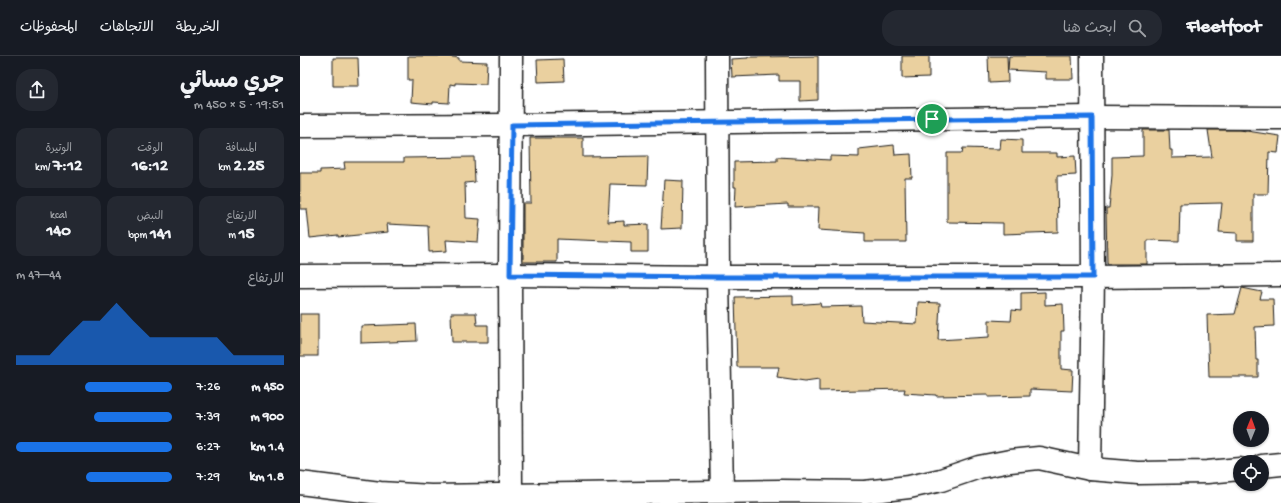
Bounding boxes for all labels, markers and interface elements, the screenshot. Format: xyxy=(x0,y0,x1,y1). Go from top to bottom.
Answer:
search box xyxy=(882,10,1162,46)
text: Fleetfoot xyxy=(1186,16,1261,39)
icon: search xyxy=(1126,17,1148,39)
text: المحفوظات xyxy=(20,20,78,37)
text: الاتجاهات xyxy=(100,20,154,37)
text: الخريطة xyxy=(176,20,219,37)
text: ابحث هنا xyxy=(1063,20,1116,38)
button: share xyxy=(16,69,58,111)
text: جري مسائي xyxy=(180,70,284,96)
text: 19:51 · 5 × 450 m xyxy=(194,98,284,113)
pin xyxy=(915,102,949,136)
icon: arrive xyxy=(921,108,943,130)
text: الوتيرة xyxy=(45,143,72,155)
text: الوقت xyxy=(137,143,163,155)
text: المسافة xyxy=(226,143,257,155)
text: 7:12 xyxy=(53,157,82,177)
text: 16:12 xyxy=(132,157,168,177)
text: 2.25 xyxy=(234,157,264,177)
text: /km xyxy=(35,162,53,174)
text: km xyxy=(218,162,234,174)
text: kcal xyxy=(50,210,67,222)
text: النبض xyxy=(137,211,163,223)
text: الارتفاع xyxy=(226,211,257,223)
text: 140 xyxy=(46,222,71,242)
text: 141 xyxy=(150,225,172,245)
text: 15 xyxy=(239,225,254,245)
text: bpm xyxy=(128,230,150,242)
text: m xyxy=(228,230,239,242)
text: 44–47 m xyxy=(16,268,62,283)
text: الارتفاع xyxy=(248,272,284,287)
text: 7:26 xyxy=(196,380,220,395)
text: 450 m xyxy=(251,380,284,395)
text: 7:39 xyxy=(196,410,220,425)
text: 900 m xyxy=(250,410,284,425)
north arrow xyxy=(1233,411,1269,447)
map controls xyxy=(1233,411,1269,491)
text: 6:27 xyxy=(196,440,220,455)
text: 1.4 km xyxy=(250,440,284,455)
button: locate xyxy=(1233,455,1269,491)
text: 7:29 xyxy=(196,470,220,485)
text: 1.8 km xyxy=(249,470,284,485)

